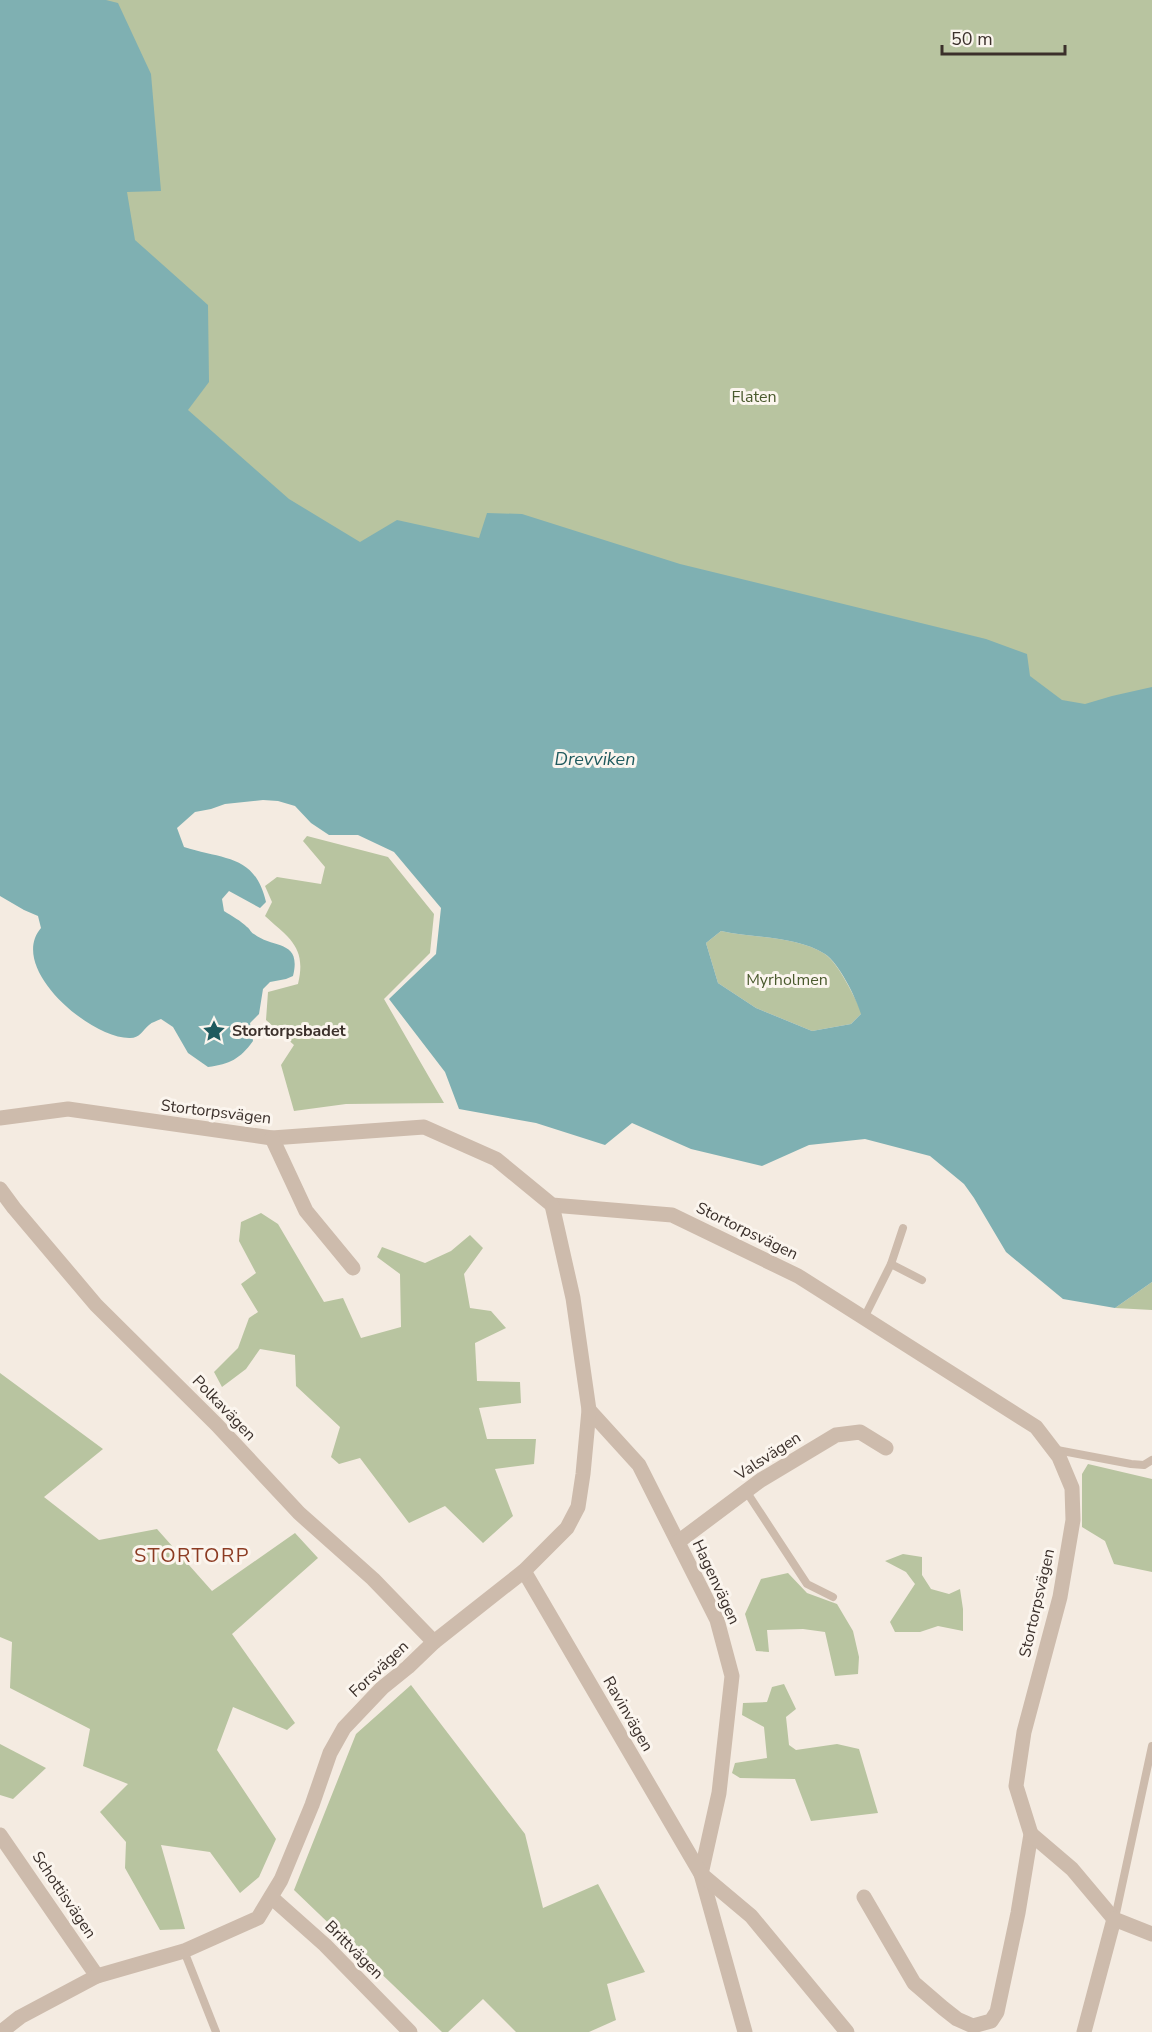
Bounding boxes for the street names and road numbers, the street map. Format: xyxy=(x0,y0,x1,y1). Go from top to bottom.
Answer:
street label: Stortorpsvägen xyxy=(160,1094,272,1130)
street label: Stortorpsvägen xyxy=(692,1197,802,1265)
street label: Polkavägen xyxy=(187,1370,261,1446)
street label: Valsvägen xyxy=(730,1427,805,1486)
street label: Hagenvägen xyxy=(687,1536,745,1628)
street label: Stortorpsvägen xyxy=(1014,1546,1060,1660)
street label: Forsvägen xyxy=(344,1636,414,1702)
street label: Ravinvägen xyxy=(598,1672,658,1756)
street label: Schottisvägen xyxy=(27,1847,101,1943)
street label: Brittvägen xyxy=(320,1916,388,1984)

